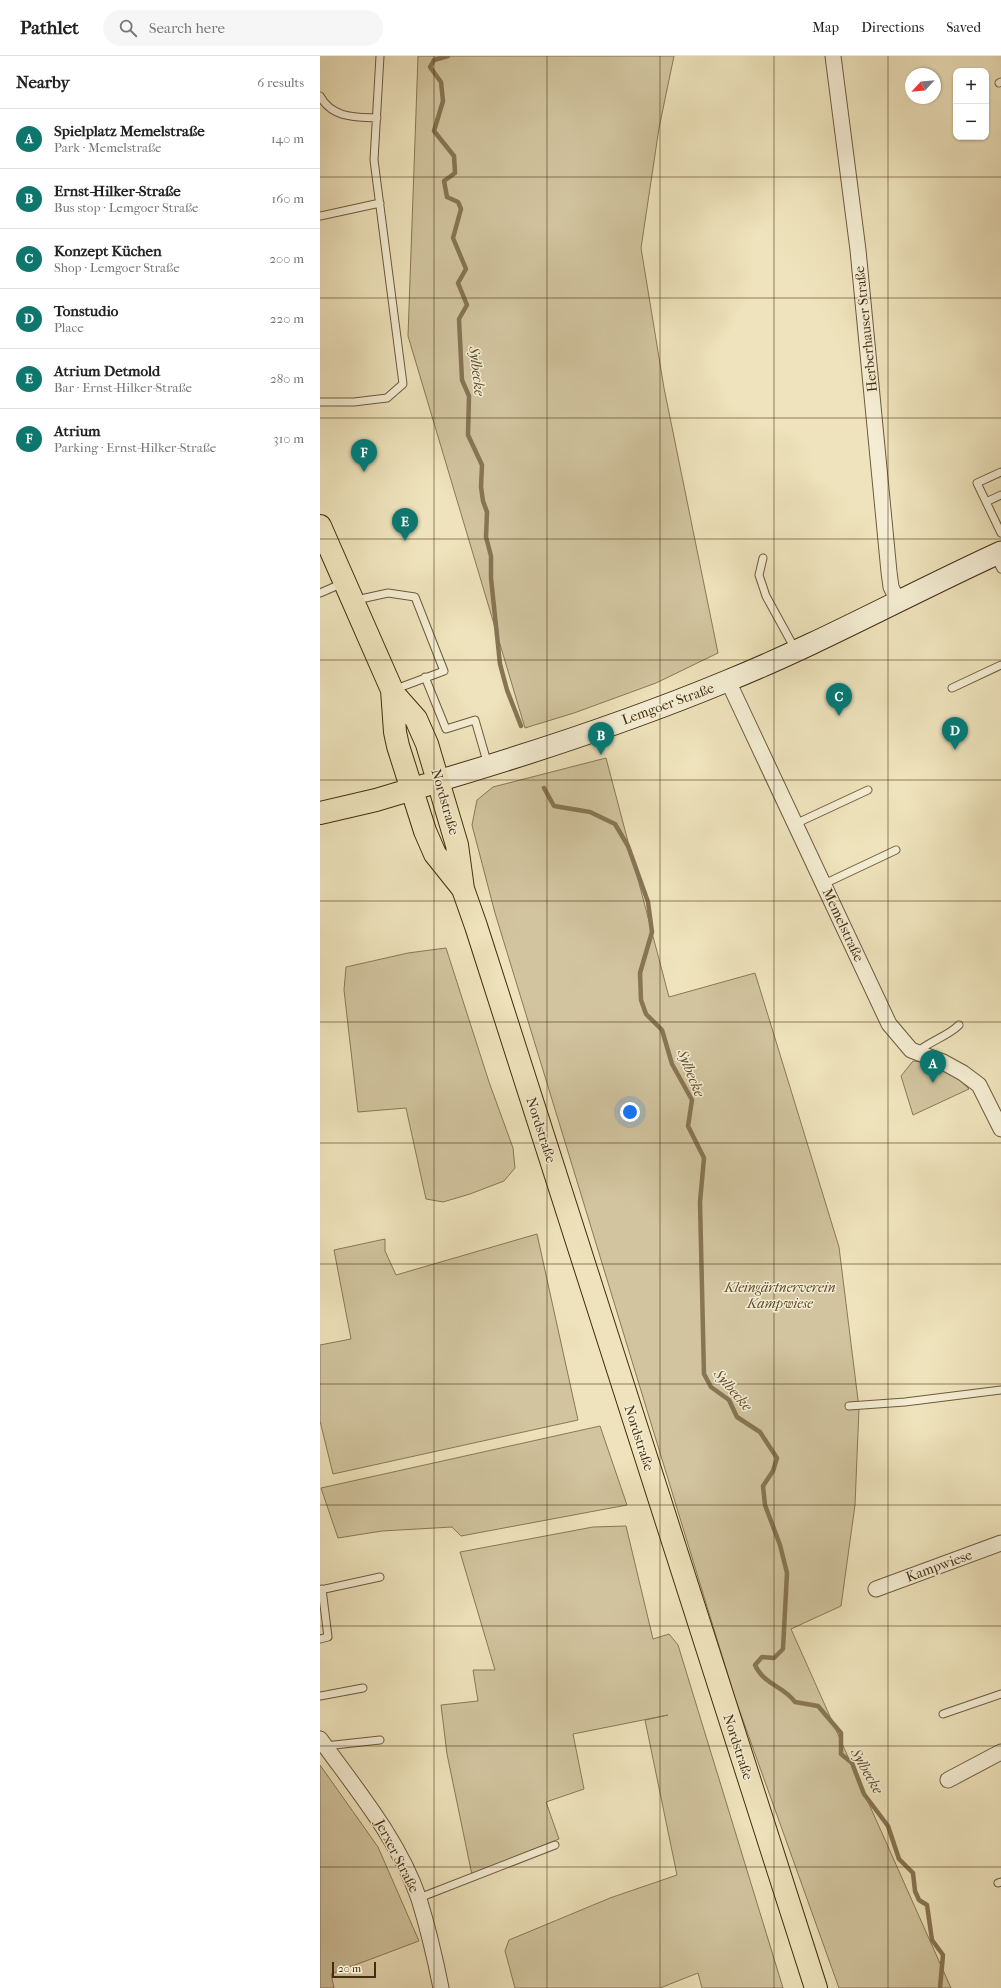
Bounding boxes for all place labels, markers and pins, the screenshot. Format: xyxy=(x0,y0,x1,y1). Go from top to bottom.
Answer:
pin: F xyxy=(351,439,377,472)
pin: E xyxy=(392,508,418,541)
pin: C xyxy=(826,683,852,716)
pin: D xyxy=(942,717,968,750)
pin: B xyxy=(588,722,614,755)
pin: A xyxy=(920,1050,946,1083)

